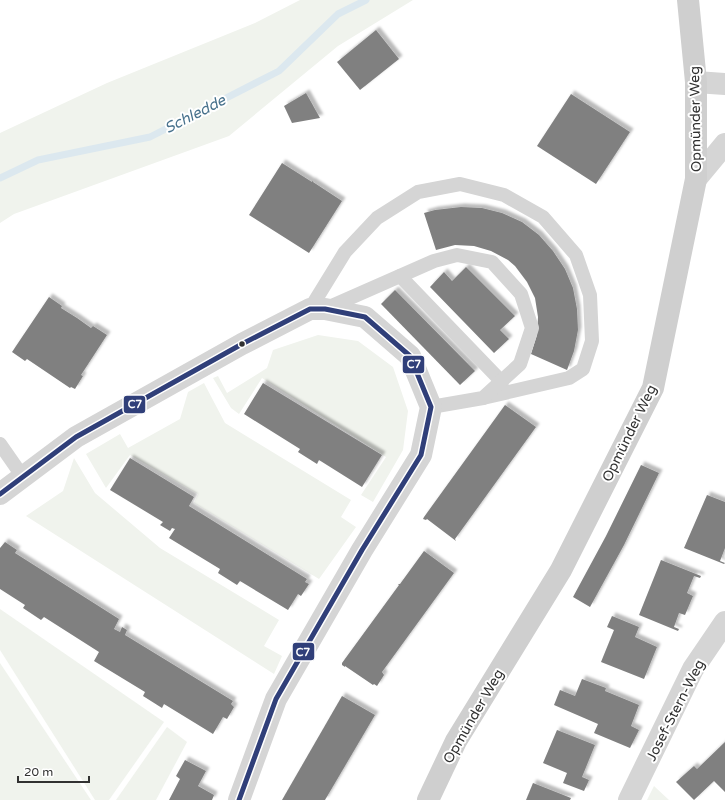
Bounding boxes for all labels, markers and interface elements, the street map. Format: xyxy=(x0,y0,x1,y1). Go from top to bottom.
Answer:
street label: Opmünder Weg xyxy=(686,66,705,172)
water label: Schledde xyxy=(162,90,230,137)
unlabelled marker xyxy=(237,339,247,349)
line badge: C7 xyxy=(402,355,425,374)
text: C7 xyxy=(407,358,421,371)
street label: Opmünder Weg xyxy=(599,382,660,485)
line badge: C7 xyxy=(123,395,146,414)
text: C7 xyxy=(128,398,142,411)
line badge: C7 xyxy=(292,642,315,661)
text: C7 xyxy=(296,646,310,659)
street label: Josef-Stern-Weg xyxy=(643,657,708,764)
street label: Opmünder Weg xyxy=(440,666,507,766)
scale bar xyxy=(18,758,89,784)
text: 20 m xyxy=(24,765,53,779)

